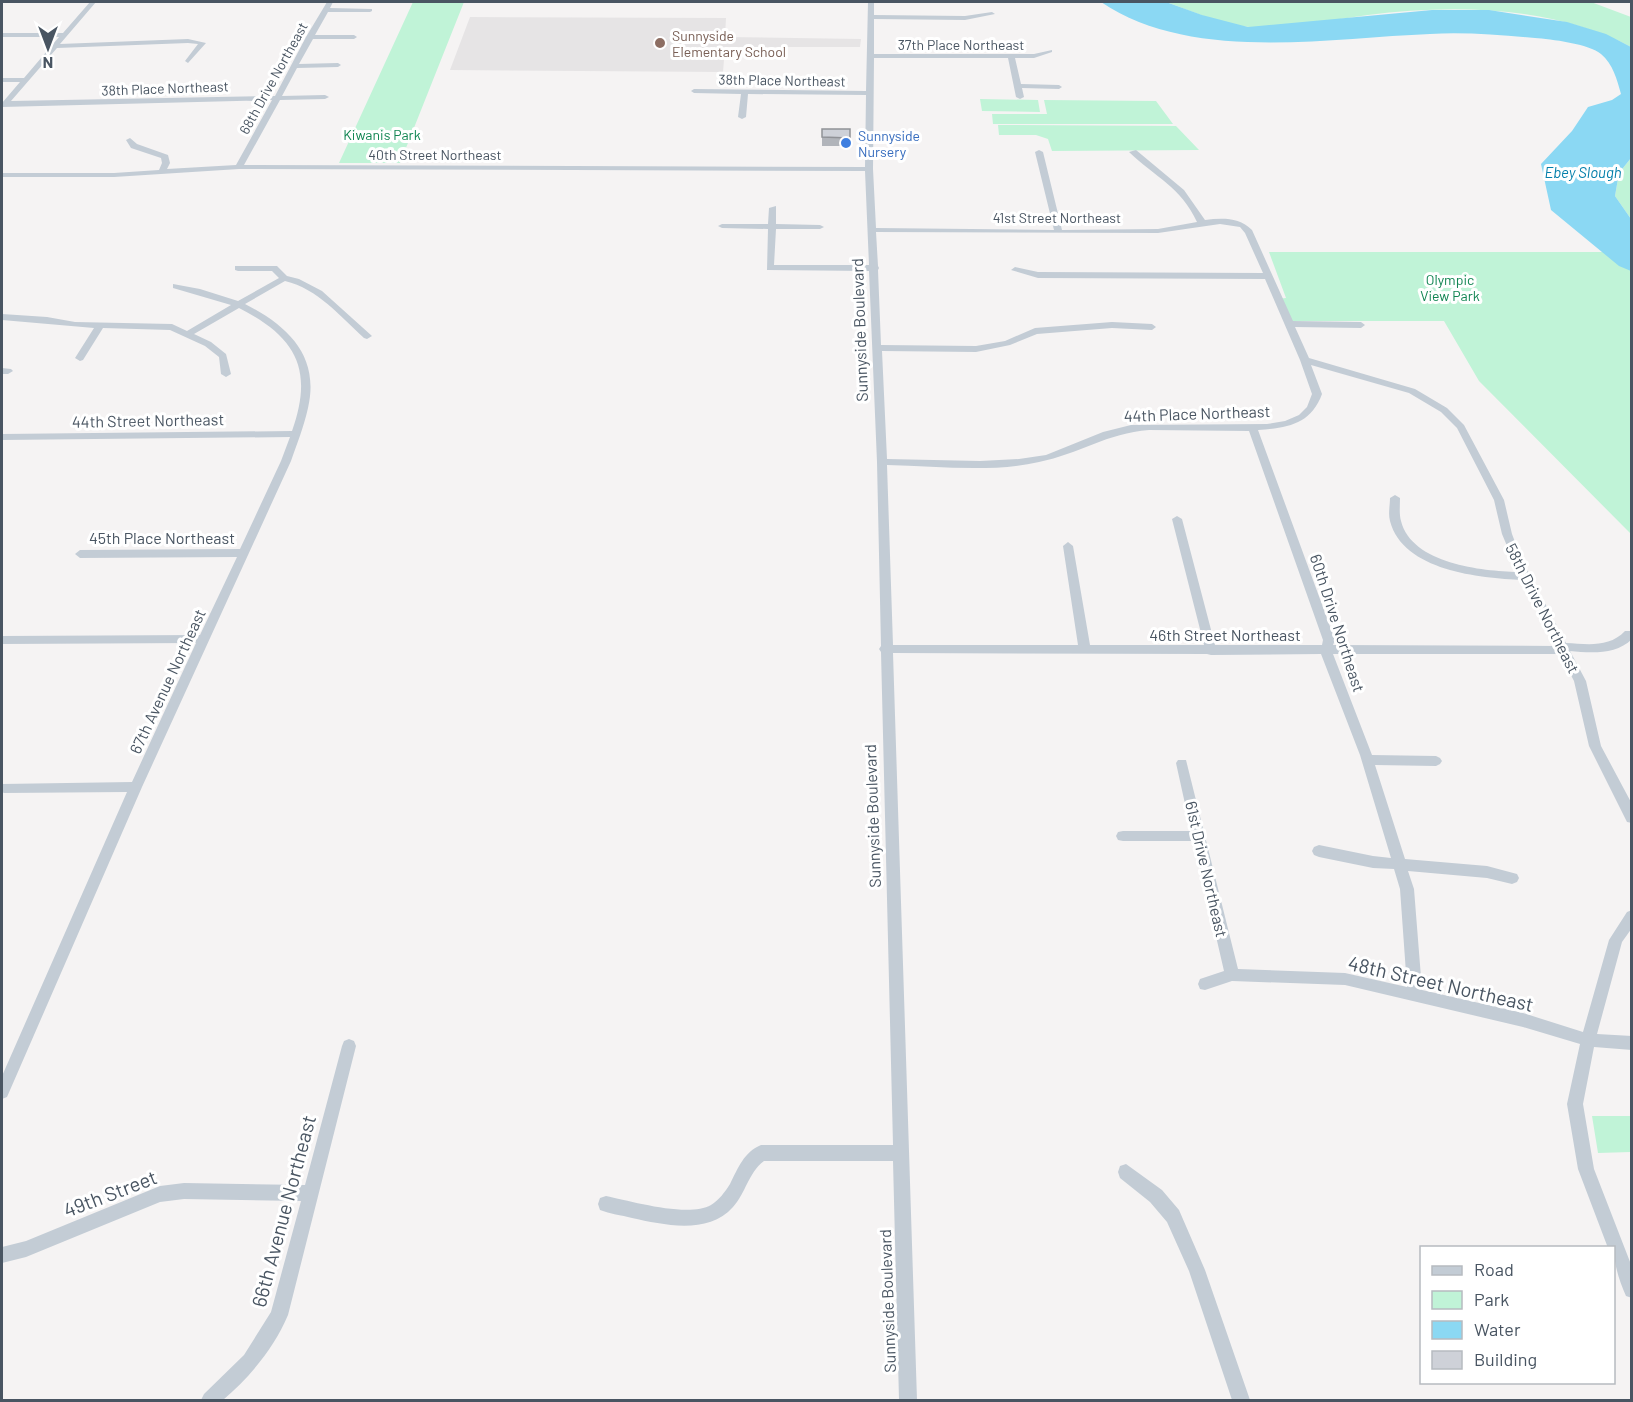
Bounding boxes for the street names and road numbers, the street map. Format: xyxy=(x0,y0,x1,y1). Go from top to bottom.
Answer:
street label: 68th Drive Northeast xyxy=(235,19,311,137)
street label: 37th Place Northeast xyxy=(898,36,1024,53)
street label: 38th Place Northeast xyxy=(718,70,846,90)
street label: 38th Place Northeast xyxy=(101,77,229,99)
street label: 40th Street Northeast xyxy=(368,146,502,163)
street label: 41st Street Northeast xyxy=(993,209,1121,226)
street label: Sunnyside Boulevard xyxy=(847,258,871,402)
street label: 44th Place Northeast xyxy=(1123,401,1271,425)
street label: 44th Street Northeast xyxy=(72,409,224,431)
street label: 45th Place Northeast xyxy=(89,528,235,547)
street label: 58th Drive Northeast xyxy=(1502,540,1584,676)
street label: 60th Drive Northeast xyxy=(1307,552,1369,694)
street label: 67th Avenue Northeast xyxy=(125,606,209,756)
street label: 46th Street Northeast xyxy=(1149,625,1301,644)
street label: Sunnyside Boulevard xyxy=(860,744,884,888)
street label: 61st Drive Northeast xyxy=(1182,799,1232,939)
street label: 48th Street Northeast xyxy=(1346,950,1536,1016)
street label: 66th Avenue Northeast xyxy=(246,1112,320,1310)
street label: 49th Street xyxy=(60,1164,160,1222)
street label: Sunnyside Boulevard xyxy=(875,1229,899,1373)

